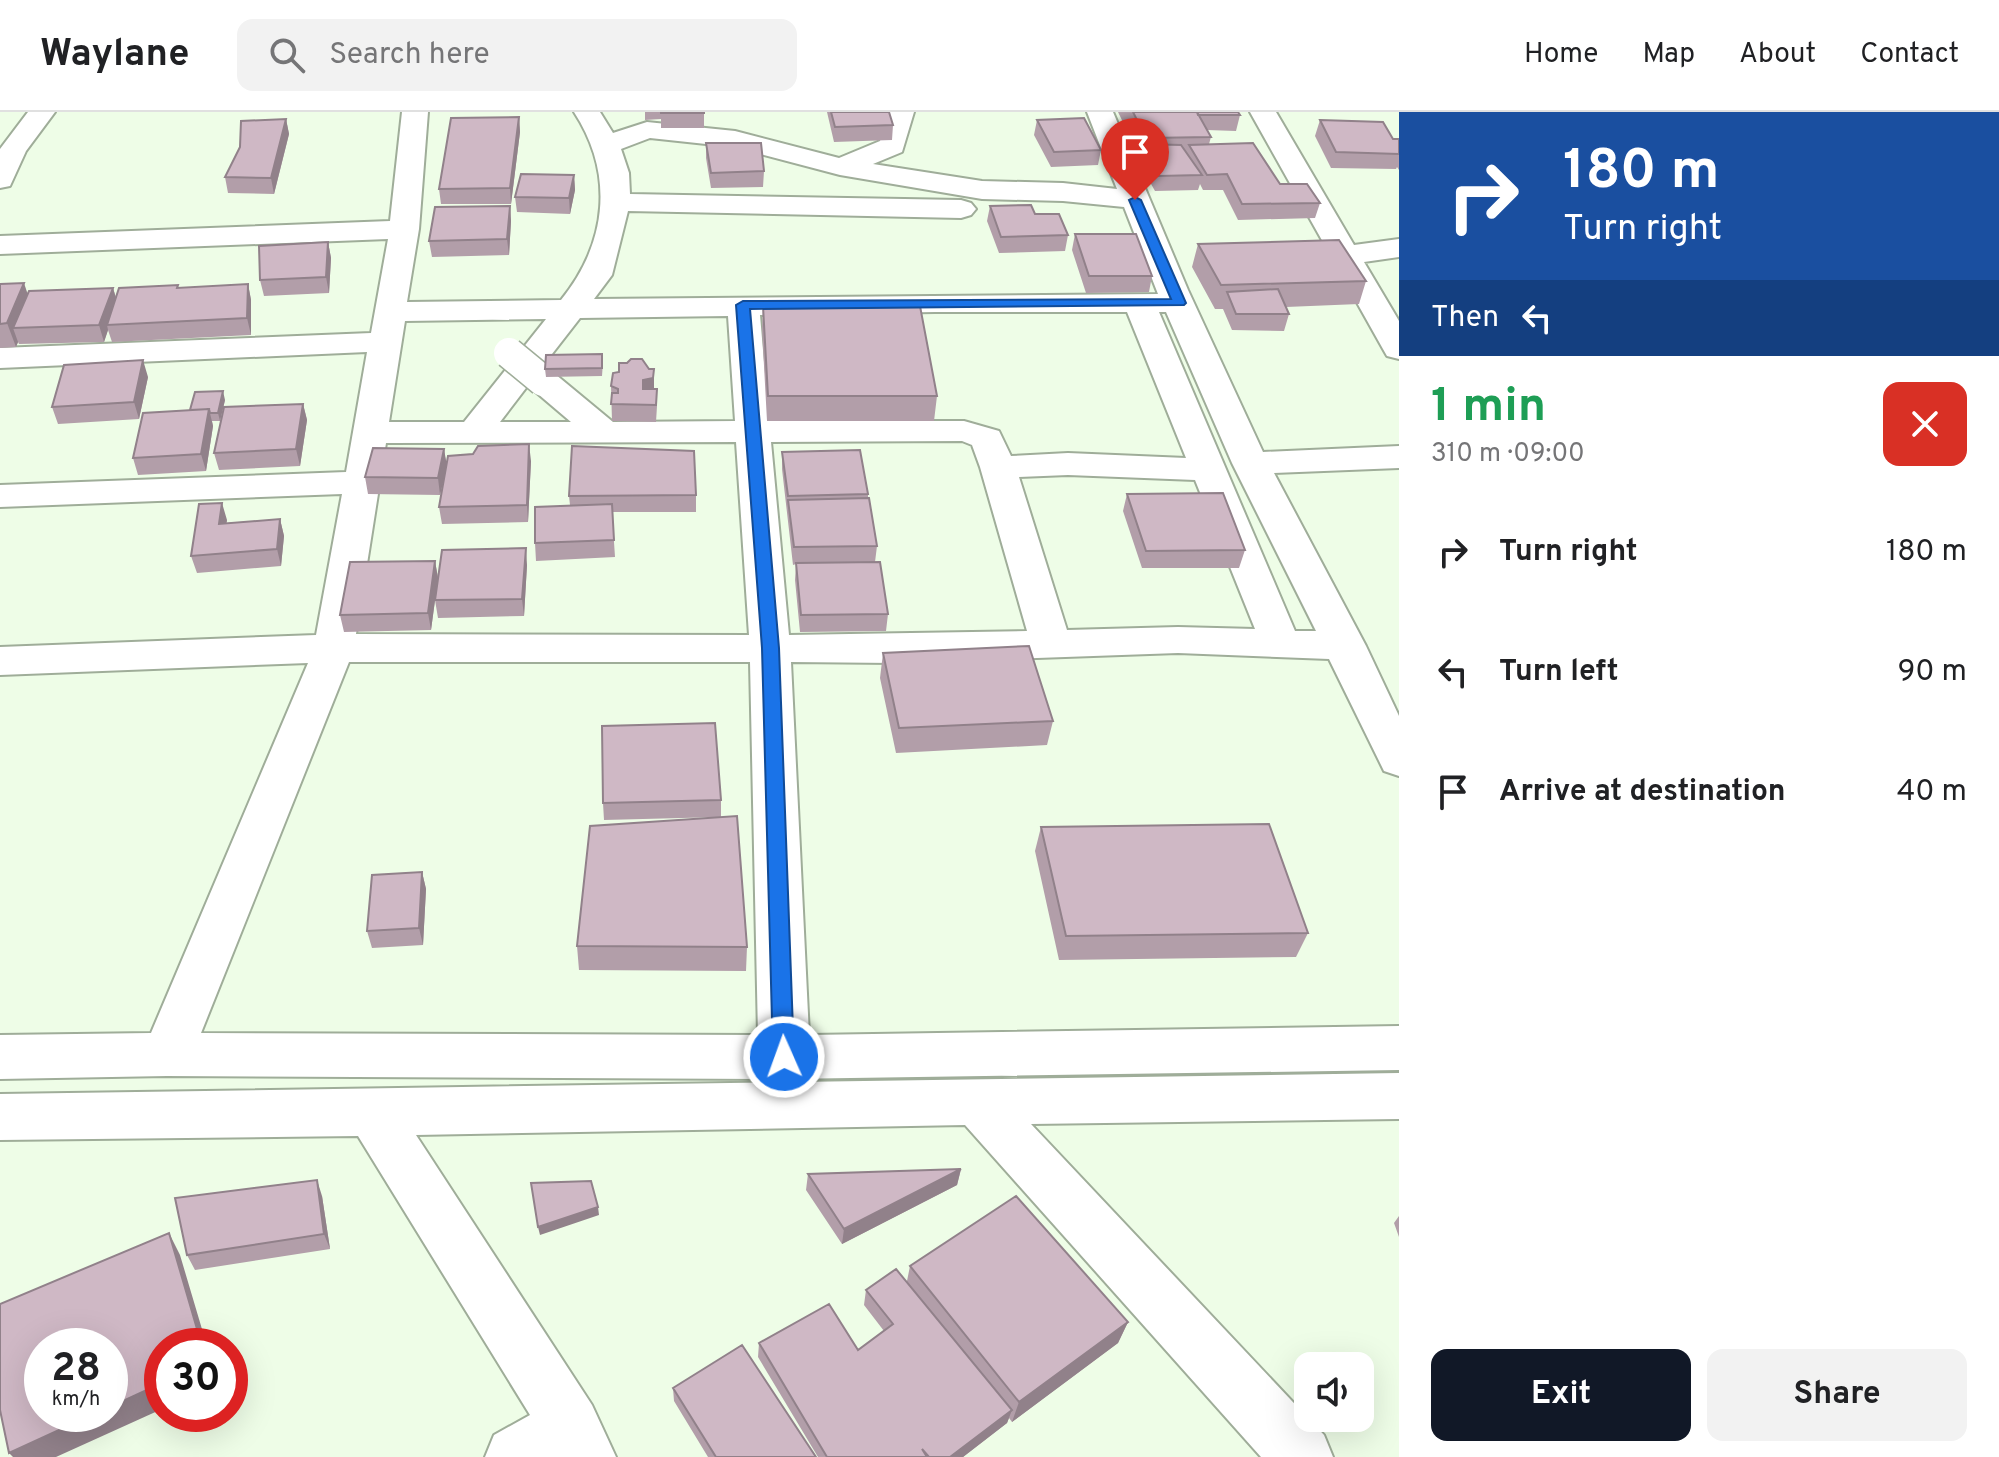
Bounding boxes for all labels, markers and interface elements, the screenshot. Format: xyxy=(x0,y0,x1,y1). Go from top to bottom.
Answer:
search box xyxy=(237,19,797,91)
text: Waylane xyxy=(40,31,189,80)
icon: search xyxy=(265,33,309,77)
text: Search here xyxy=(329,37,490,74)
text: Home xyxy=(1524,37,1598,73)
text: Map xyxy=(1642,37,1695,73)
text: About xyxy=(1739,37,1816,73)
text: Contact xyxy=(1860,37,1959,73)
pin xyxy=(1101,118,1169,200)
icon: arrive xyxy=(1113,130,1157,174)
text: 180 m xyxy=(1563,138,1720,208)
icon: right xyxy=(1431,144,1535,248)
text: Turn right xyxy=(1563,207,1722,253)
icon: left xyxy=(1515,296,1559,340)
text: Then xyxy=(1431,300,1499,337)
text: 1 min xyxy=(1431,378,1546,438)
button: close xyxy=(1883,382,1967,466)
text: 310 m · 09:00 xyxy=(1431,438,1585,471)
icon: right xyxy=(1431,530,1475,574)
text: Turn right xyxy=(1499,534,1637,571)
text: 180 m xyxy=(1886,534,1967,571)
icon: left xyxy=(1431,650,1475,694)
text: Turn left xyxy=(1499,654,1619,691)
text: 90 m xyxy=(1898,654,1967,691)
icon: arrive xyxy=(1431,770,1475,814)
text: Arrive at destination xyxy=(1499,774,1785,811)
text: 40 m xyxy=(1897,774,1967,811)
position arrow xyxy=(742,1015,826,1099)
speed limit sign: 30 xyxy=(144,1328,248,1432)
text: 28 xyxy=(51,1345,101,1395)
button: Exit xyxy=(1431,1349,1691,1441)
button: Share xyxy=(1707,1349,1967,1441)
map controls xyxy=(1294,1352,1374,1432)
button: sound xyxy=(1294,1352,1374,1432)
text: km/h xyxy=(52,1387,100,1413)

